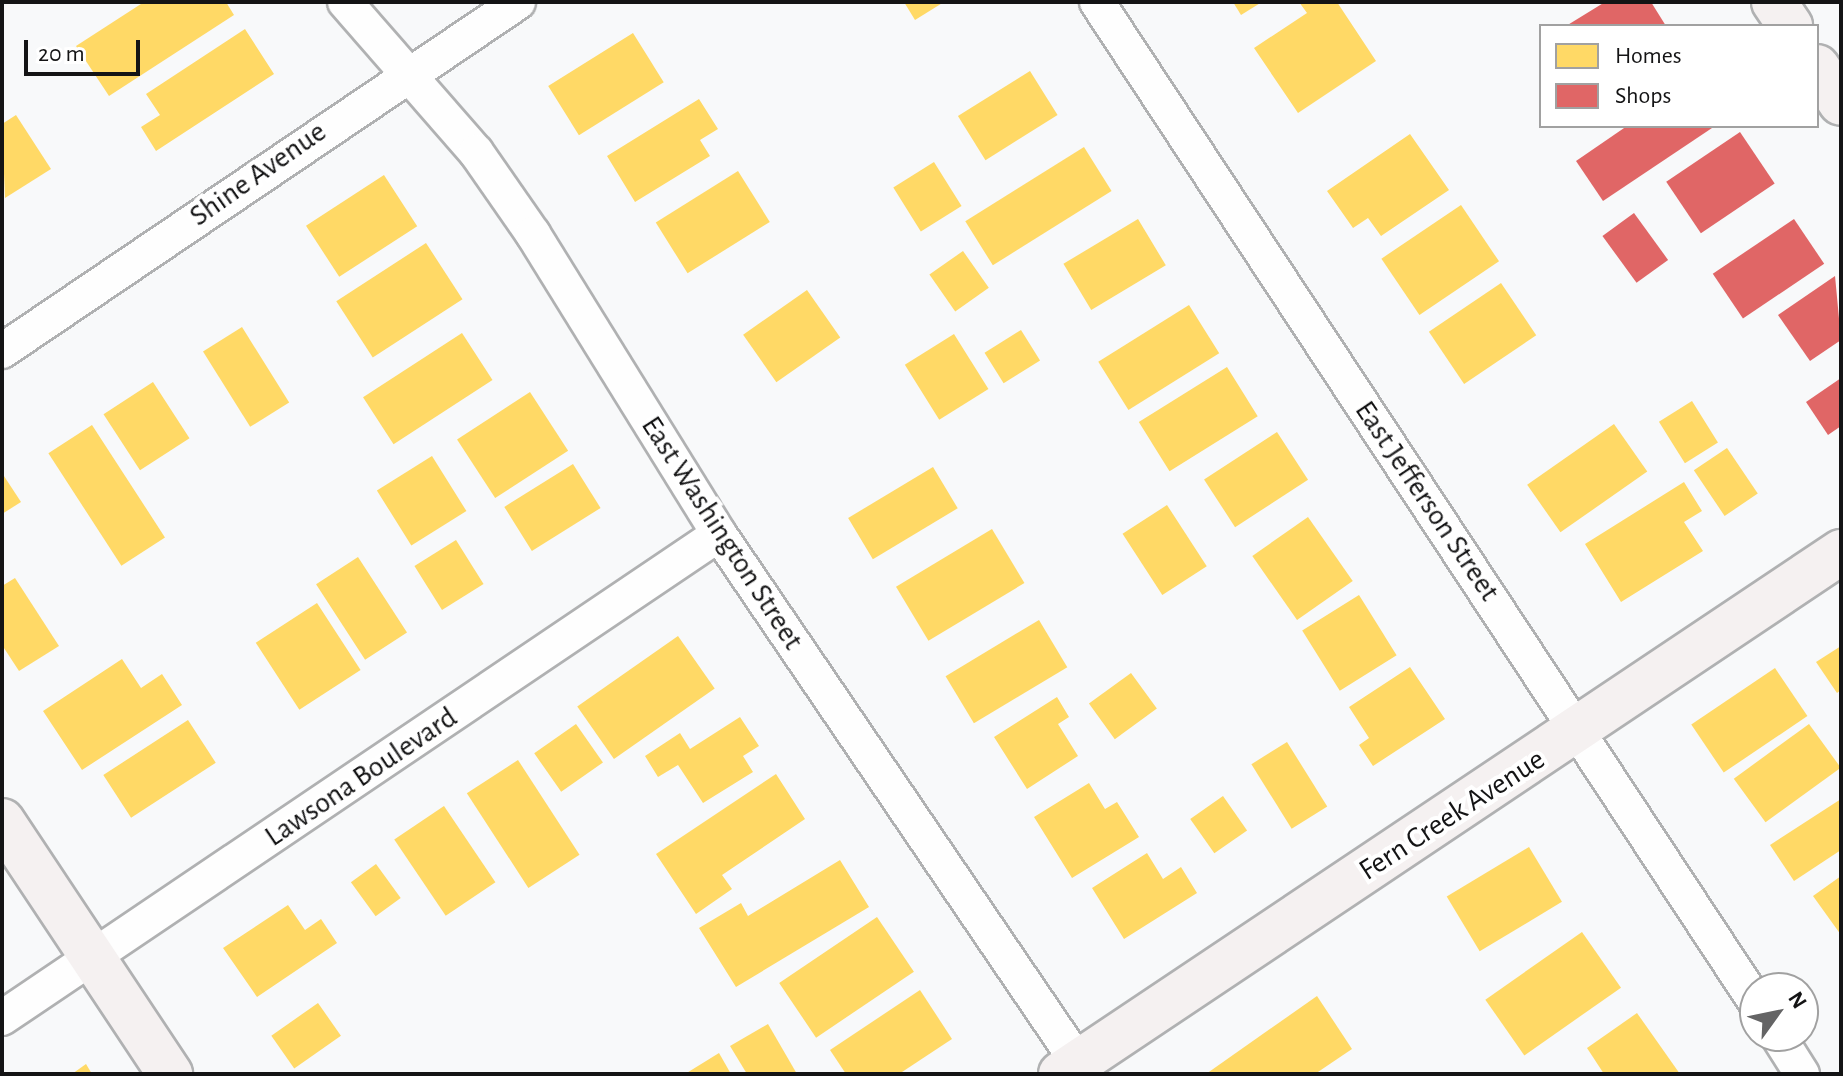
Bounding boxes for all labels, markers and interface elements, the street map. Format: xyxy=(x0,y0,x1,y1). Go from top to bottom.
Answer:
scale bar xyxy=(28,24,144,74)
legend xyxy=(1539,24,1819,128)
text: 20 m xyxy=(38,42,85,66)
text: Homes xyxy=(1615,44,1682,68)
text: Shops xyxy=(1615,84,1671,108)
street label: Shine Avenue xyxy=(183,114,333,234)
street label: East Jefferson Street xyxy=(1347,394,1507,608)
street label: East Washington Street xyxy=(633,410,811,656)
street label: Lawsona Boulevard xyxy=(258,699,464,855)
street label: Fern Creek Avenue xyxy=(1352,742,1552,888)
north arrow xyxy=(1739,972,1819,1052)
text: N xyxy=(1784,988,1811,1012)

